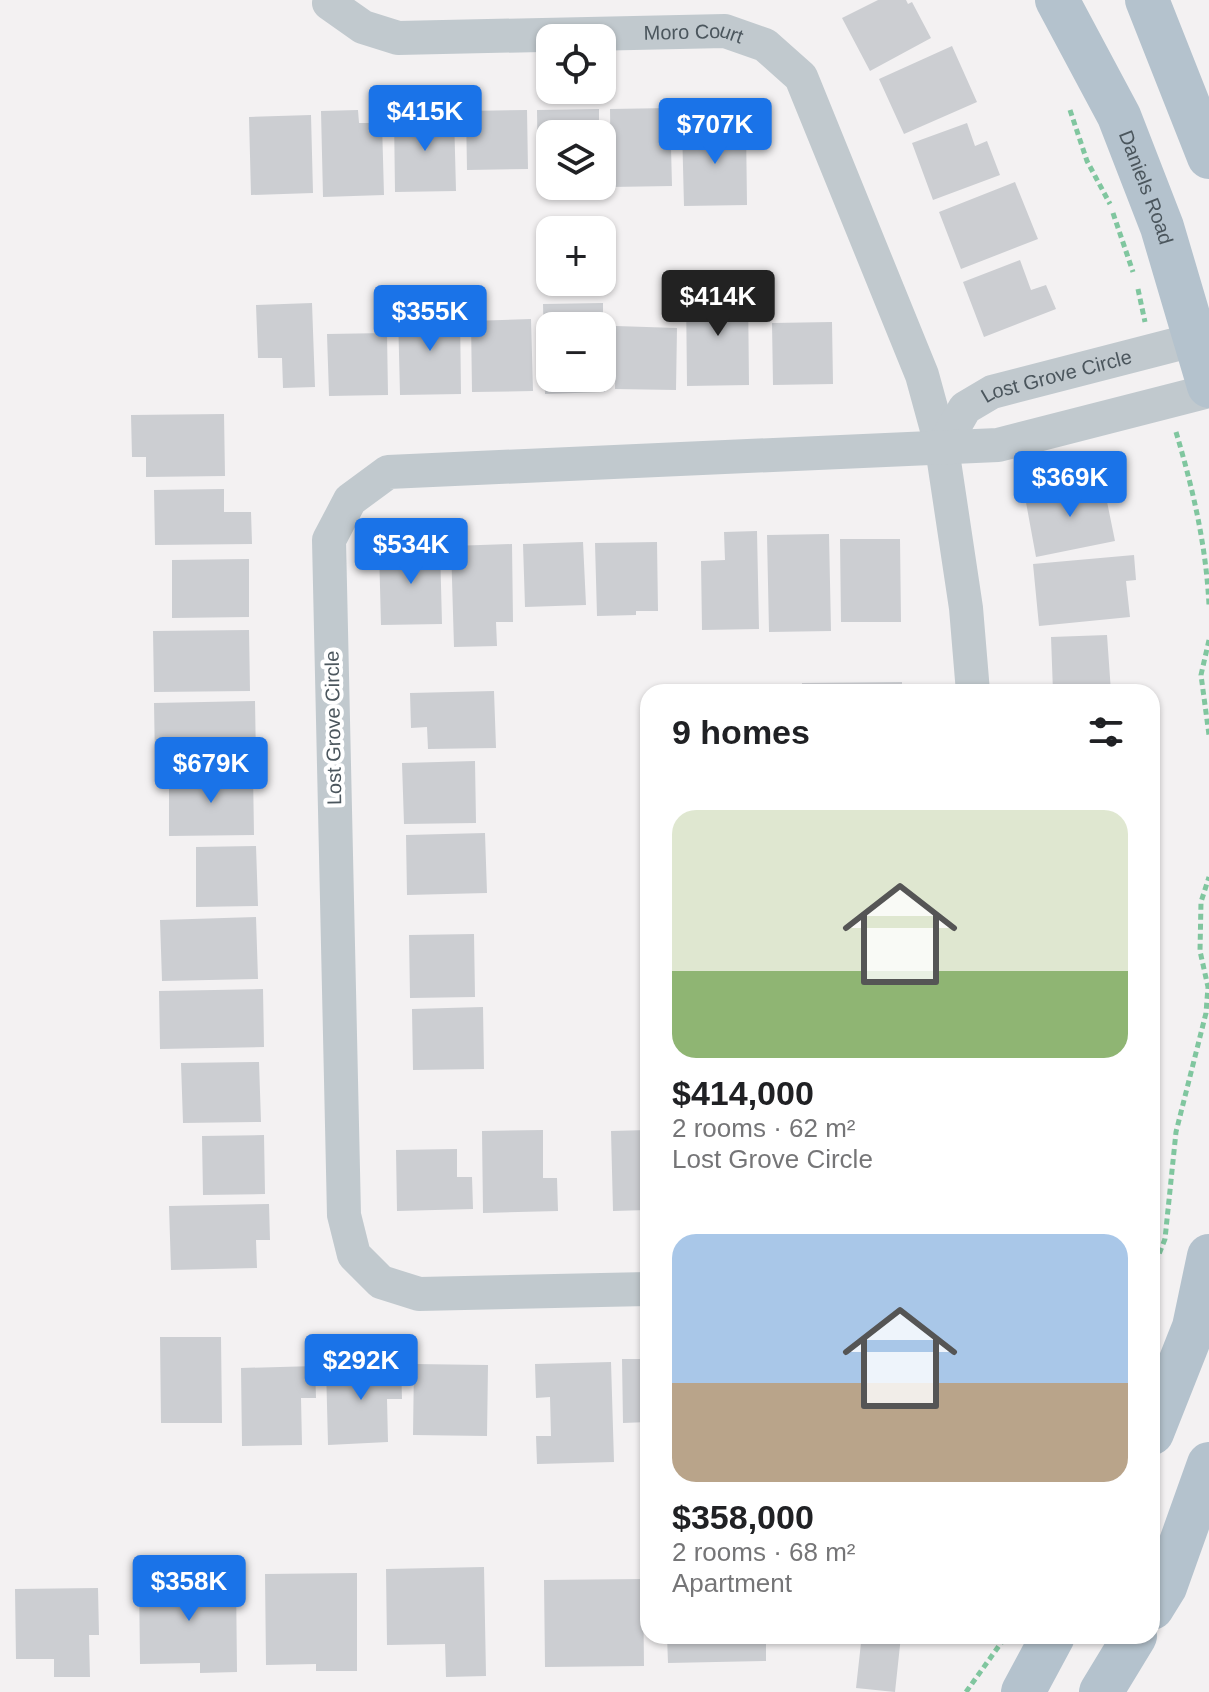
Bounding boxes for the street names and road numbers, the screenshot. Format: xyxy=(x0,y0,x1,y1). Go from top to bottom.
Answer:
street label: Moro Court xyxy=(643,19,747,48)
street label: Daniels Road xyxy=(1115,127,1178,247)
street label: Lost Grove Circle xyxy=(977,345,1134,407)
street label: Lost Grove Circle xyxy=(321,651,345,805)

